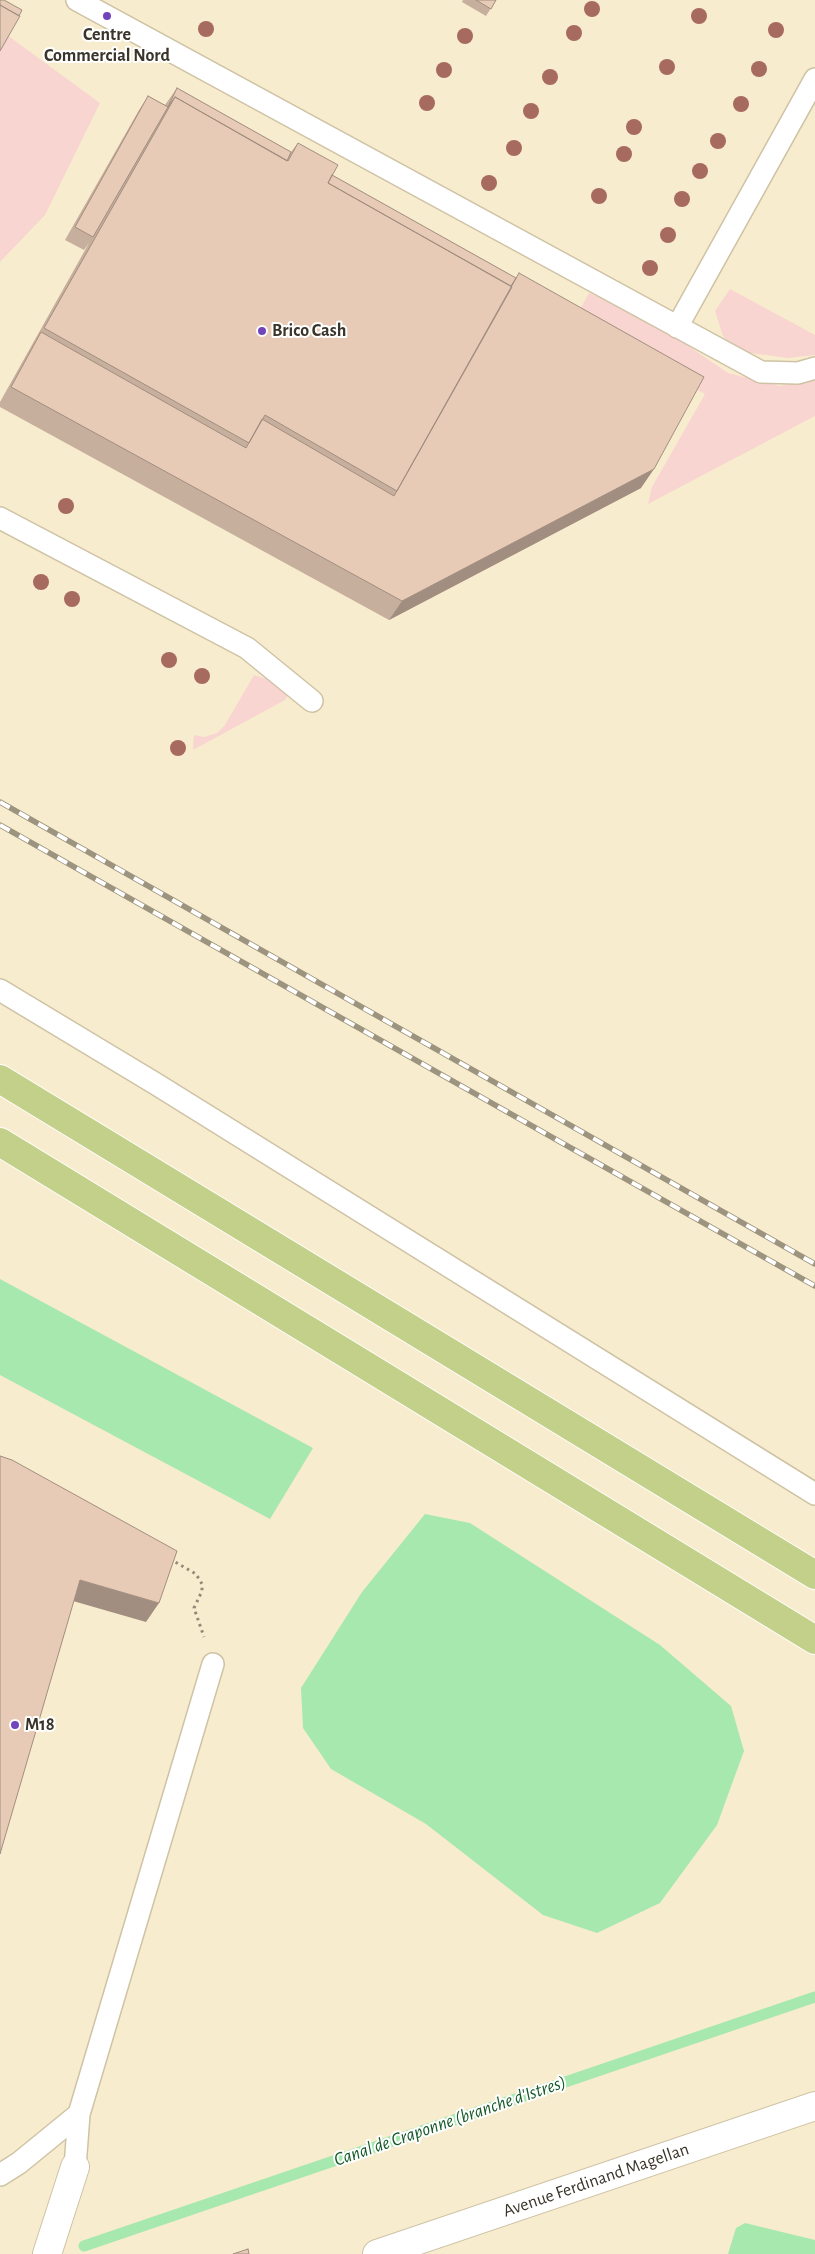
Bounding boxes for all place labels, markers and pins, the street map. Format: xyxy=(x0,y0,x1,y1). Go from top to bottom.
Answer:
marker: Centre Commercial Nord xyxy=(101,10,113,22)
place label: Centre Commercial Nord xyxy=(44,24,170,66)
place label: Brico Cash xyxy=(272,320,346,342)
marker: Brico Cash xyxy=(256,325,268,337)
place label: M18 xyxy=(25,1714,55,1736)
marker: M18 xyxy=(9,1719,21,1731)

